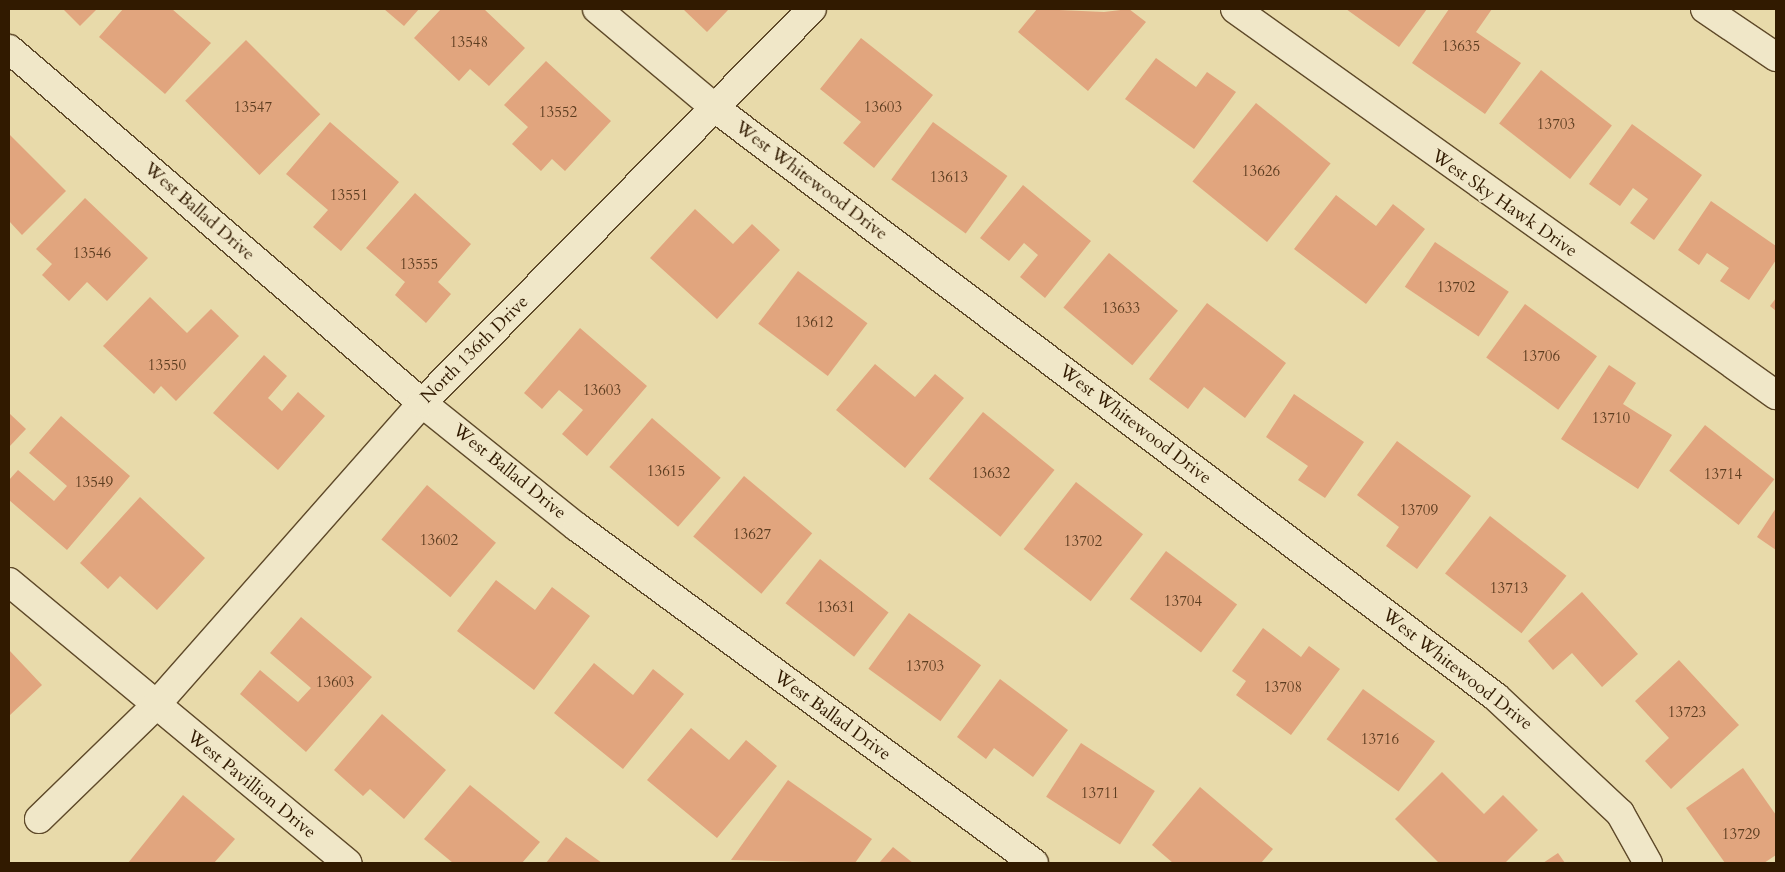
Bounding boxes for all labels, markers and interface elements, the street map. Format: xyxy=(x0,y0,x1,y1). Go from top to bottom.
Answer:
house number: 13548 xyxy=(450,34,488,52)
house number: 13635 xyxy=(1442,38,1480,56)
house number: 13547 xyxy=(234,99,272,117)
house number: 13603 xyxy=(864,99,902,117)
house number: 13552 xyxy=(539,104,577,122)
house number: 13703 xyxy=(1537,116,1575,134)
street label: West Whitewood Drive xyxy=(731,117,891,245)
street label: West Sky Hawk Drive xyxy=(1427,146,1581,262)
street label: West Ballad Drive xyxy=(139,158,259,266)
house number: 13626 xyxy=(1242,163,1280,181)
house number: 13613 xyxy=(930,169,968,187)
house number: 13551 xyxy=(330,187,368,205)
house number: 13546 xyxy=(73,245,111,263)
house number: 13555 xyxy=(400,256,438,274)
house number: 13702 xyxy=(1437,279,1475,297)
street label: North 136th Drive xyxy=(417,292,533,408)
house number: 13633 xyxy=(1102,300,1140,318)
house number: 13612 xyxy=(795,314,833,332)
house number: 13706 xyxy=(1522,348,1560,366)
house number: 13550 xyxy=(148,357,186,375)
street label: West Whitewood Drive xyxy=(1055,361,1215,489)
house number: 13603 xyxy=(583,382,621,400)
house number: 13710 xyxy=(1592,410,1630,428)
street label: West Ballad Drive xyxy=(448,420,570,524)
house number: 13615 xyxy=(647,463,685,481)
house number: 13632 xyxy=(972,465,1010,483)
house number: 13714 xyxy=(1704,466,1742,484)
house number: 13549 xyxy=(75,474,113,492)
house number: 13709 xyxy=(1400,502,1438,520)
house number: 13627 xyxy=(733,526,771,544)
house number: 13602 xyxy=(420,532,458,550)
house number: 13702 xyxy=(1064,533,1102,551)
house number: 13713 xyxy=(1490,580,1528,598)
house number: 13704 xyxy=(1164,593,1202,611)
house number: 13631 xyxy=(817,599,855,617)
street label: West Whitewood Drive xyxy=(1377,605,1537,735)
house number: 13703 xyxy=(906,658,944,676)
street label: West Ballad Drive xyxy=(769,666,895,766)
house number: 13603 xyxy=(316,674,354,692)
house number: 13708 xyxy=(1264,679,1302,697)
house number: 13723 xyxy=(1668,704,1706,722)
street label: West Pavillion Drive xyxy=(182,726,320,844)
house number: 13716 xyxy=(1361,731,1399,749)
house number: 13711 xyxy=(1081,785,1119,803)
house number: 13729 xyxy=(1722,826,1760,844)

